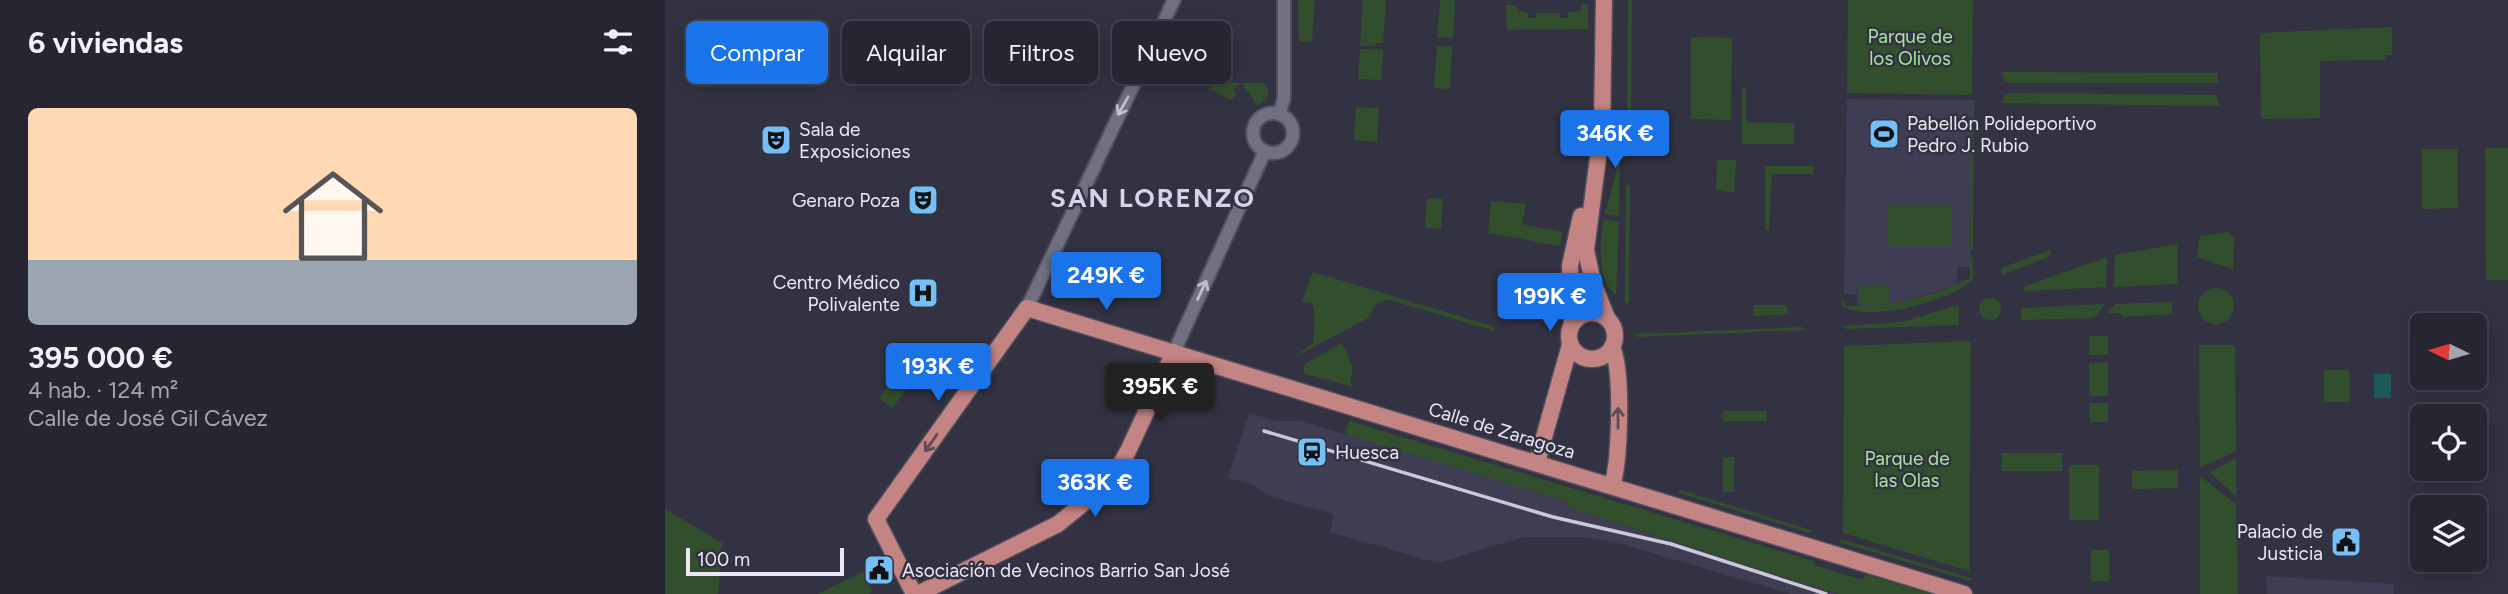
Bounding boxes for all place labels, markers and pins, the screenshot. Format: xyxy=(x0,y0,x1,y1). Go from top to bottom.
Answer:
pin: 346K € xyxy=(1558,110,1672,170)
place label: Pabellón Polideportivo Pedro J. Rubio xyxy=(1907,112,2097,157)
sports icon: Pabellón Polideportivo Pedro J. Rubio xyxy=(1867,117,1901,151)
place label: Sala de Exposiciones xyxy=(799,118,910,163)
theatre icon: Sala de Exposiciones xyxy=(759,123,793,157)
theatre icon: Genaro Poza xyxy=(906,183,940,217)
place label: Genaro Poza xyxy=(792,189,900,212)
pin: 249K € xyxy=(1049,252,1163,312)
place label: Centro Médico Polivalente xyxy=(773,271,900,316)
pin: 199K € xyxy=(1493,274,1607,333)
hospital icon: Centro Médico Polivalente xyxy=(906,276,940,310)
pin: 193K € xyxy=(881,344,995,403)
pin: 395K € xyxy=(1103,364,1217,423)
station icon: Huesca xyxy=(1295,435,1329,469)
place label: Huesca xyxy=(1335,441,1399,464)
pin: 363K € xyxy=(1038,460,1152,519)
place label: Palacio de Justicia xyxy=(2237,520,2323,565)
public building icon: Palacio de Justicia xyxy=(2329,525,2363,559)
public building icon: Asociación de Vecinos Barrio San José xyxy=(862,553,896,587)
place label: Asociación de Vecinos Barrio San José xyxy=(902,559,1230,582)

